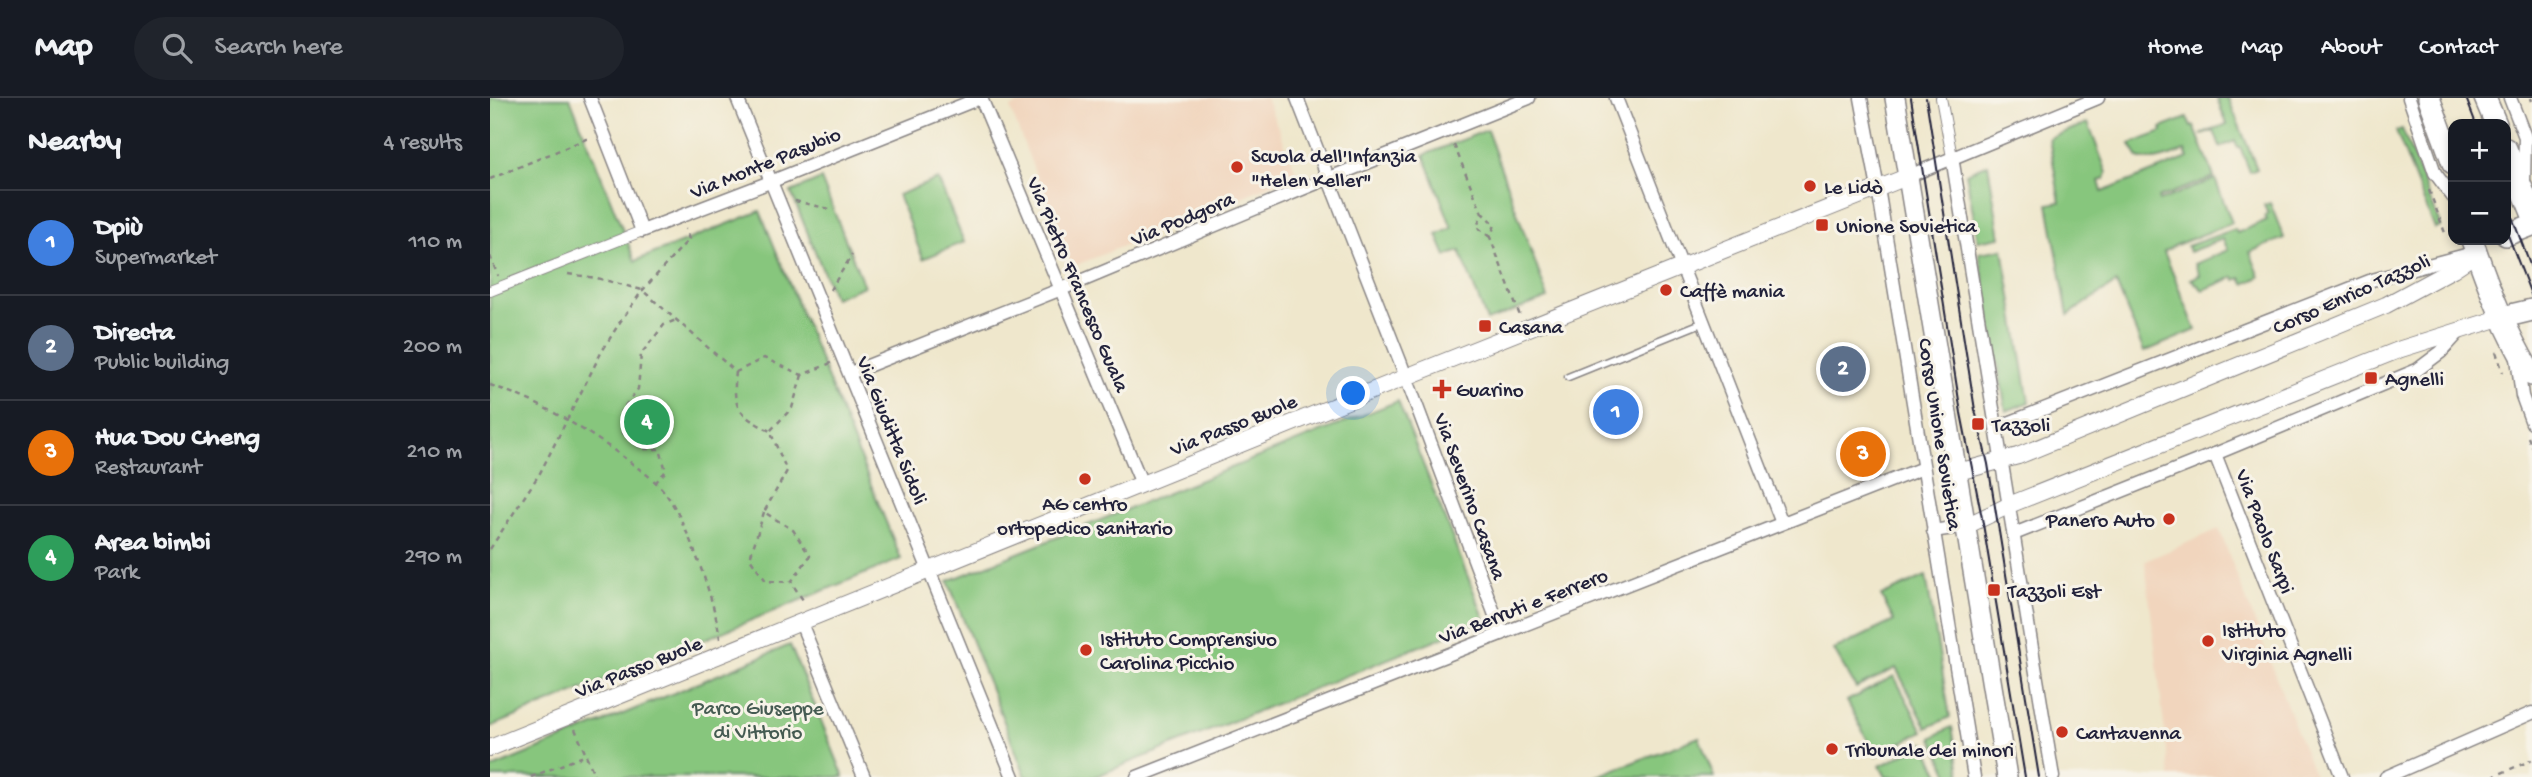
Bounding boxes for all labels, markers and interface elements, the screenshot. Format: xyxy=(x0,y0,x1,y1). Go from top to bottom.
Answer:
search box xyxy=(134,17,624,80)
text: Map xyxy=(35,29,92,67)
icon: search xyxy=(158,29,196,67)
text: Search here xyxy=(214,33,343,64)
text: Home xyxy=(2147,34,2203,63)
text: Map xyxy=(2241,34,2283,63)
text: About xyxy=(2321,34,2381,63)
text: Contact xyxy=(2419,34,2497,63)
map controls xyxy=(2448,119,2511,245)
button: + xyxy=(2448,119,2511,182)
street label: Via Monte Pasubio xyxy=(686,124,845,207)
text: Nearby xyxy=(28,126,121,161)
text: 4 results xyxy=(383,130,462,157)
place label: Scuola dell'Infanzia "Helen Keller" xyxy=(1251,146,1418,195)
marker: Scuola dell'Infanzia "Helen Keller" xyxy=(1229,159,1245,175)
street label: Via Pietro Francesco Guala xyxy=(1019,173,1133,398)
place label: Le Lidò xyxy=(1824,177,1883,202)
marker: Le Lidò xyxy=(1802,178,1818,194)
button: − xyxy=(2448,182,2511,245)
street label: Via Podgora xyxy=(1127,188,1240,255)
text: Dpiù xyxy=(95,214,143,245)
place label: Unione Sovietica xyxy=(1836,216,1978,241)
marker: Unione Sovietica xyxy=(1814,217,1830,233)
text: 1 xyxy=(46,229,56,256)
text: 110 m xyxy=(409,229,462,256)
text: Supermarket xyxy=(95,245,217,272)
street label: Corso Enrico Tazzoli xyxy=(2270,250,2435,342)
place label: Caffè mania xyxy=(1680,281,1786,306)
marker: Caffè mania xyxy=(1658,282,1674,298)
place label: Casana xyxy=(1499,317,1564,342)
marker: Casana xyxy=(1477,318,1493,334)
text: Directa xyxy=(95,319,174,350)
text: 2 xyxy=(45,334,57,361)
text: 200 m xyxy=(403,334,462,361)
street label: Corso Unione Sovietica xyxy=(1910,337,1965,534)
pin: 2 xyxy=(1820,343,1866,395)
text: Public building xyxy=(95,350,229,377)
street label: Via Giuditta Sidoli xyxy=(848,353,931,509)
place label: Agnelli xyxy=(2385,369,2444,394)
marker: Agnelli xyxy=(2363,370,2379,386)
your location xyxy=(1336,376,1370,410)
place label: Guarino xyxy=(1456,380,1524,405)
marker: Guarino xyxy=(1434,381,1450,397)
pin: 1 xyxy=(1593,386,1639,438)
street label: Via Passo Buole xyxy=(1166,390,1302,464)
pin: 4 xyxy=(624,396,670,448)
street label: Via Severino Casana xyxy=(1426,410,1510,585)
place label: Tazzoli xyxy=(1991,415,2050,440)
marker: Tazzoli xyxy=(1970,416,1986,432)
text: Hua Dou Cheng xyxy=(95,424,260,455)
pin: 3 xyxy=(1840,428,1886,480)
text: 3 xyxy=(45,439,57,466)
text: 210 m xyxy=(407,439,462,466)
text: Restaurant xyxy=(95,455,202,482)
street label: Via Paolo Sarpi xyxy=(2227,466,2298,598)
marker: AG centro ortopedico sanitario xyxy=(1077,471,1093,487)
place label: AG centro ortopedico sanitario xyxy=(997,494,1173,543)
place label: Panero Auto xyxy=(2045,510,2155,535)
marker: Panero Auto xyxy=(2161,511,2177,527)
text: Area bimbi xyxy=(95,529,211,560)
text: 4 xyxy=(46,544,56,571)
text: 290 m xyxy=(404,544,462,571)
text: Park xyxy=(95,560,139,587)
street label: Via Berruti e Ferrero xyxy=(1435,565,1612,652)
place label: Tazzoli Est xyxy=(2007,581,2103,606)
marker: Tazzoli Est xyxy=(1986,582,2002,598)
place label: Istituto Virginia Agnelli xyxy=(2221,620,2352,669)
place label: Istituto Comprensivo Carolina Picchio xyxy=(1100,629,1277,678)
street label: Via Passo Buole xyxy=(571,632,707,706)
marker: Istituto Virginia Agnelli xyxy=(2200,633,2216,649)
marker: Istituto Comprensivo Carolina Picchio xyxy=(1078,642,1094,658)
park label: Parco Giuseppe di Vittorio xyxy=(691,698,825,747)
place label: Cantavenna xyxy=(2076,723,2182,748)
marker: Cantavenna xyxy=(2054,724,2070,740)
place label: Tribunale dei minori xyxy=(1845,740,2014,765)
marker: Tribunale dei minori xyxy=(1824,741,1840,757)

